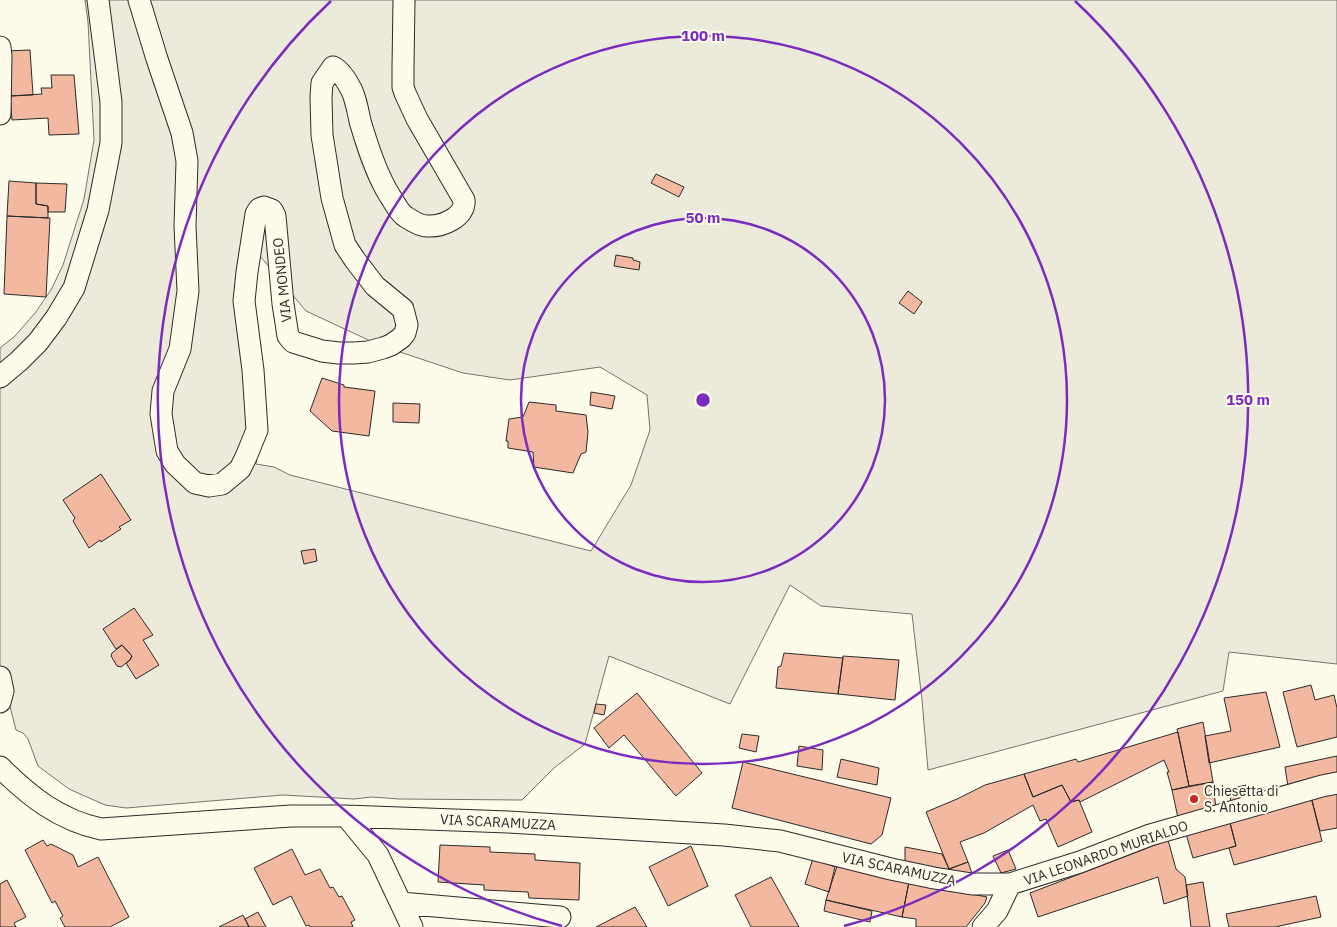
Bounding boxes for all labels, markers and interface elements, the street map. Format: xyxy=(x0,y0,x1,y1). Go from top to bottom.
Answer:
text: 100 m xyxy=(681,26,725,45)
text: 50 m xyxy=(686,208,720,227)
street label: VIA MONDEO xyxy=(269,237,295,323)
text: 150 m xyxy=(1226,390,1270,409)
centre of rings xyxy=(694,391,712,409)
place label: Chiesetta di S. Antonio xyxy=(1204,782,1278,816)
marker: Chiesetta di S. Antonio xyxy=(1188,793,1200,805)
street label: VIA SCARAMUZZA xyxy=(439,810,557,834)
street label: VIA LEONARDO MURIALDO xyxy=(1021,816,1191,890)
street label: VIA SCARAMUZZA xyxy=(840,848,958,890)

